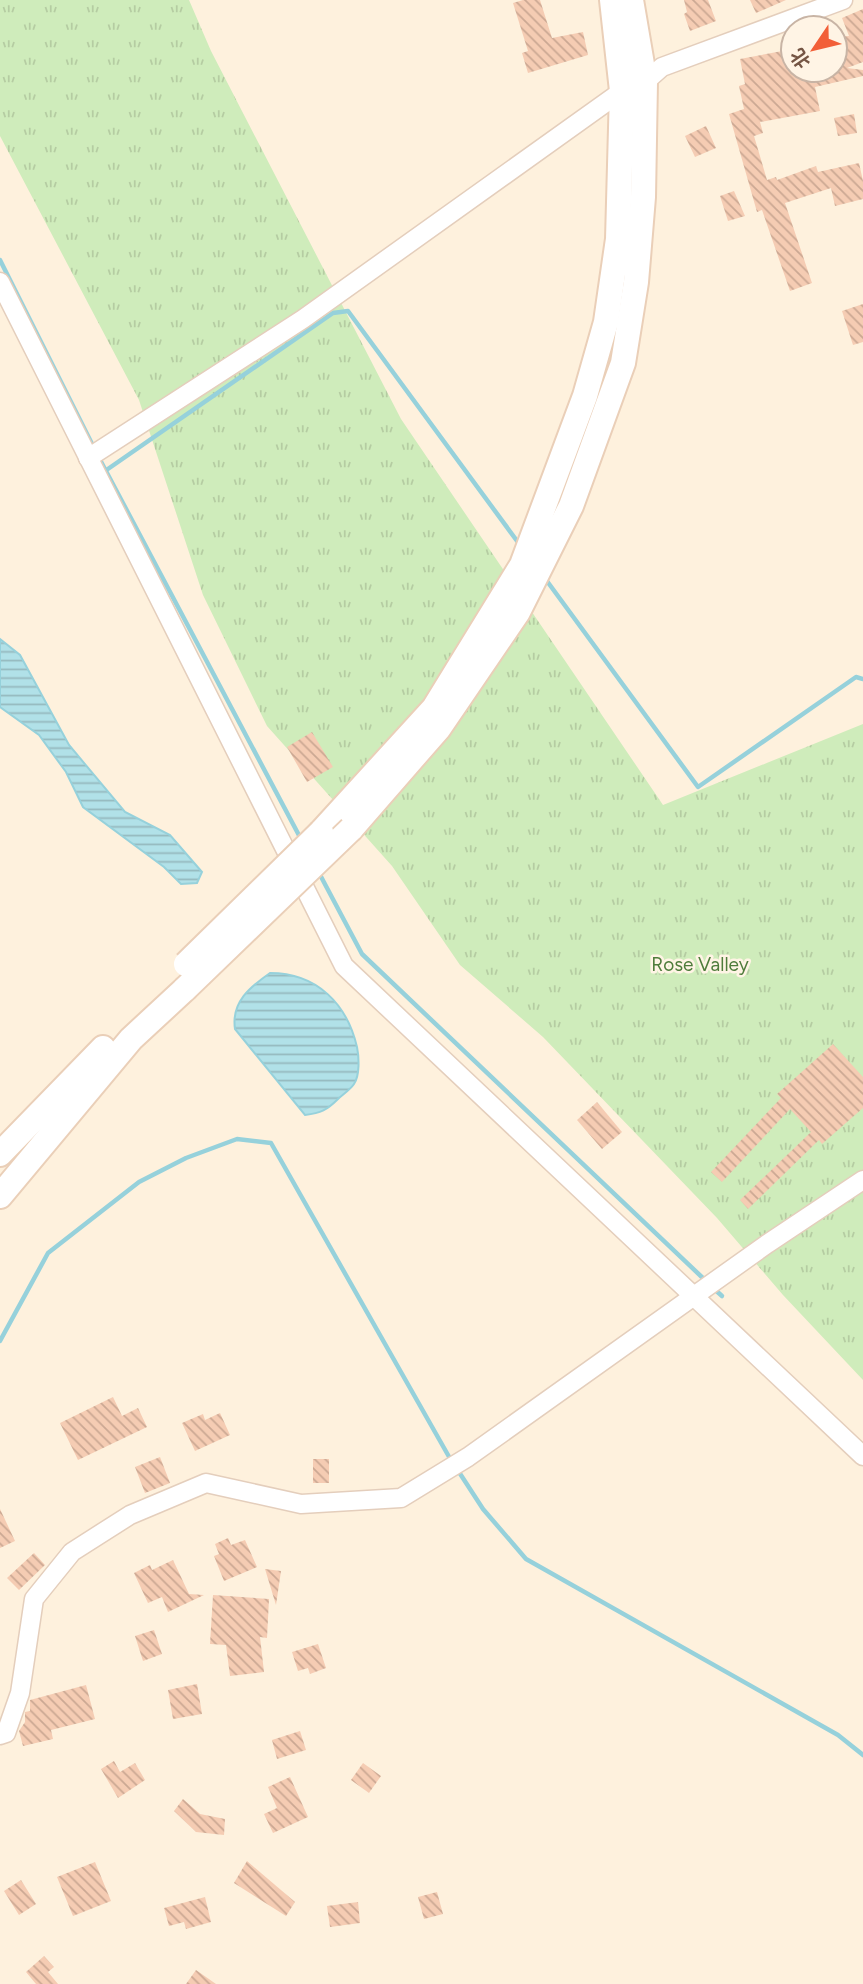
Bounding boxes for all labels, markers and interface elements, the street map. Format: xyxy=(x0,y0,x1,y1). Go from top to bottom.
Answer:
north arrow xyxy=(779,14,849,84)
text: 北 xyxy=(786,44,815,73)
park label: Rose Valley xyxy=(651,953,749,976)

